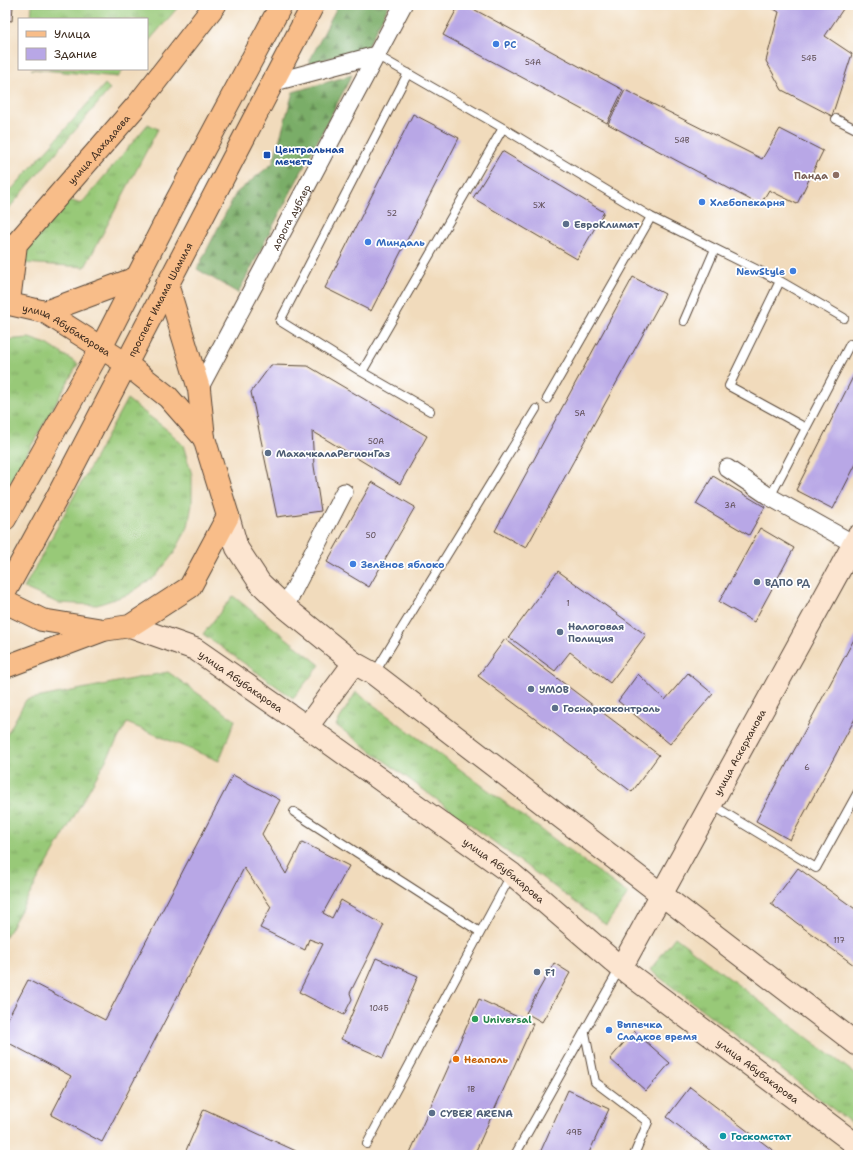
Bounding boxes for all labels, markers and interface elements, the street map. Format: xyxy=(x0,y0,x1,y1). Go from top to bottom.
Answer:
legend xyxy=(18,18,148,70)
text: Улица xyxy=(54,26,91,42)
place label: РС xyxy=(504,38,516,51)
marker: РС xyxy=(491,39,501,49)
text: Здание xyxy=(54,46,98,62)
house number: 54Б xyxy=(801,53,817,64)
house number: 54А xyxy=(525,57,541,68)
street label: улица Дахадаева xyxy=(65,111,133,187)
house number: 54В xyxy=(674,135,690,146)
place label: Центральная мечеть xyxy=(275,143,344,168)
marker: Центральная мечеть xyxy=(262,150,272,160)
place label: Панда xyxy=(794,169,828,182)
marker: Панда xyxy=(831,170,841,180)
street label: дорога дублер xyxy=(268,182,314,252)
place label: Хлебопекарня xyxy=(710,196,785,209)
marker: Хлебопекарня xyxy=(697,197,707,207)
house number: 5Ж xyxy=(533,200,545,211)
house number: 52 xyxy=(387,208,397,219)
place label: ЕвроКлимат xyxy=(574,218,639,231)
marker: ЕвроКлимат xyxy=(561,219,571,229)
place label: Миндаль xyxy=(376,236,425,249)
marker: Миндаль xyxy=(363,237,373,247)
street label: проспект Имама Шамиля xyxy=(125,240,195,359)
place label: NewStyle xyxy=(736,265,785,278)
marker: NewStyle xyxy=(788,266,798,276)
street label: улица Абубакарова xyxy=(21,301,114,360)
house number: 5А xyxy=(575,408,586,419)
house number: 50А xyxy=(368,436,384,447)
place label: МахачкалаРегионГаз xyxy=(276,447,391,460)
marker: МахачкалаРегионГаз xyxy=(263,448,273,458)
house number: 3А xyxy=(724,500,736,511)
house number: 50 xyxy=(366,530,376,541)
place label: Зелёное яблоко xyxy=(361,558,445,571)
marker: Зелёное яблоко xyxy=(348,559,358,569)
place label: ВДПО РД xyxy=(765,576,811,589)
marker: ВДПО РД xyxy=(752,577,762,587)
house number: 1 xyxy=(566,598,570,609)
place label: Налоговая Полиция xyxy=(568,620,624,645)
marker: Налоговая Полиция xyxy=(555,627,565,637)
street label: улица Абубакарова xyxy=(196,648,286,716)
place label: УМОВ xyxy=(539,683,569,696)
marker: УМОВ xyxy=(526,684,536,694)
place label: Госнаркоконтроль xyxy=(563,702,661,715)
marker: Госнаркоконтроль xyxy=(550,703,560,713)
street label: улица Аскерханова xyxy=(711,706,769,798)
house number: 6 xyxy=(804,762,810,773)
street label: улица Абубакарова xyxy=(460,835,548,907)
house number: 117 xyxy=(833,935,845,946)
place label: F1 xyxy=(545,966,556,979)
marker: F1 xyxy=(532,967,542,977)
house number: 104Б xyxy=(369,1003,389,1014)
place label: Universal xyxy=(483,1013,532,1026)
marker: Universal xyxy=(470,1014,480,1024)
place label: Выпечка Сладкое время xyxy=(617,1018,697,1043)
marker: Выпечка Сладкое время xyxy=(604,1025,614,1035)
street label: улица Абубакарова xyxy=(714,1036,802,1107)
place label: Неаполь xyxy=(464,1053,509,1066)
marker: Неаполь xyxy=(451,1054,461,1064)
house number: 1В xyxy=(467,1084,475,1095)
place label: CYBER ARENA xyxy=(440,1107,513,1120)
marker: CYBER ARENA xyxy=(427,1108,437,1118)
house number: 49Б xyxy=(566,1127,582,1138)
place label: Госкомстат xyxy=(731,1130,791,1143)
marker: Госкомстат xyxy=(718,1131,728,1141)

